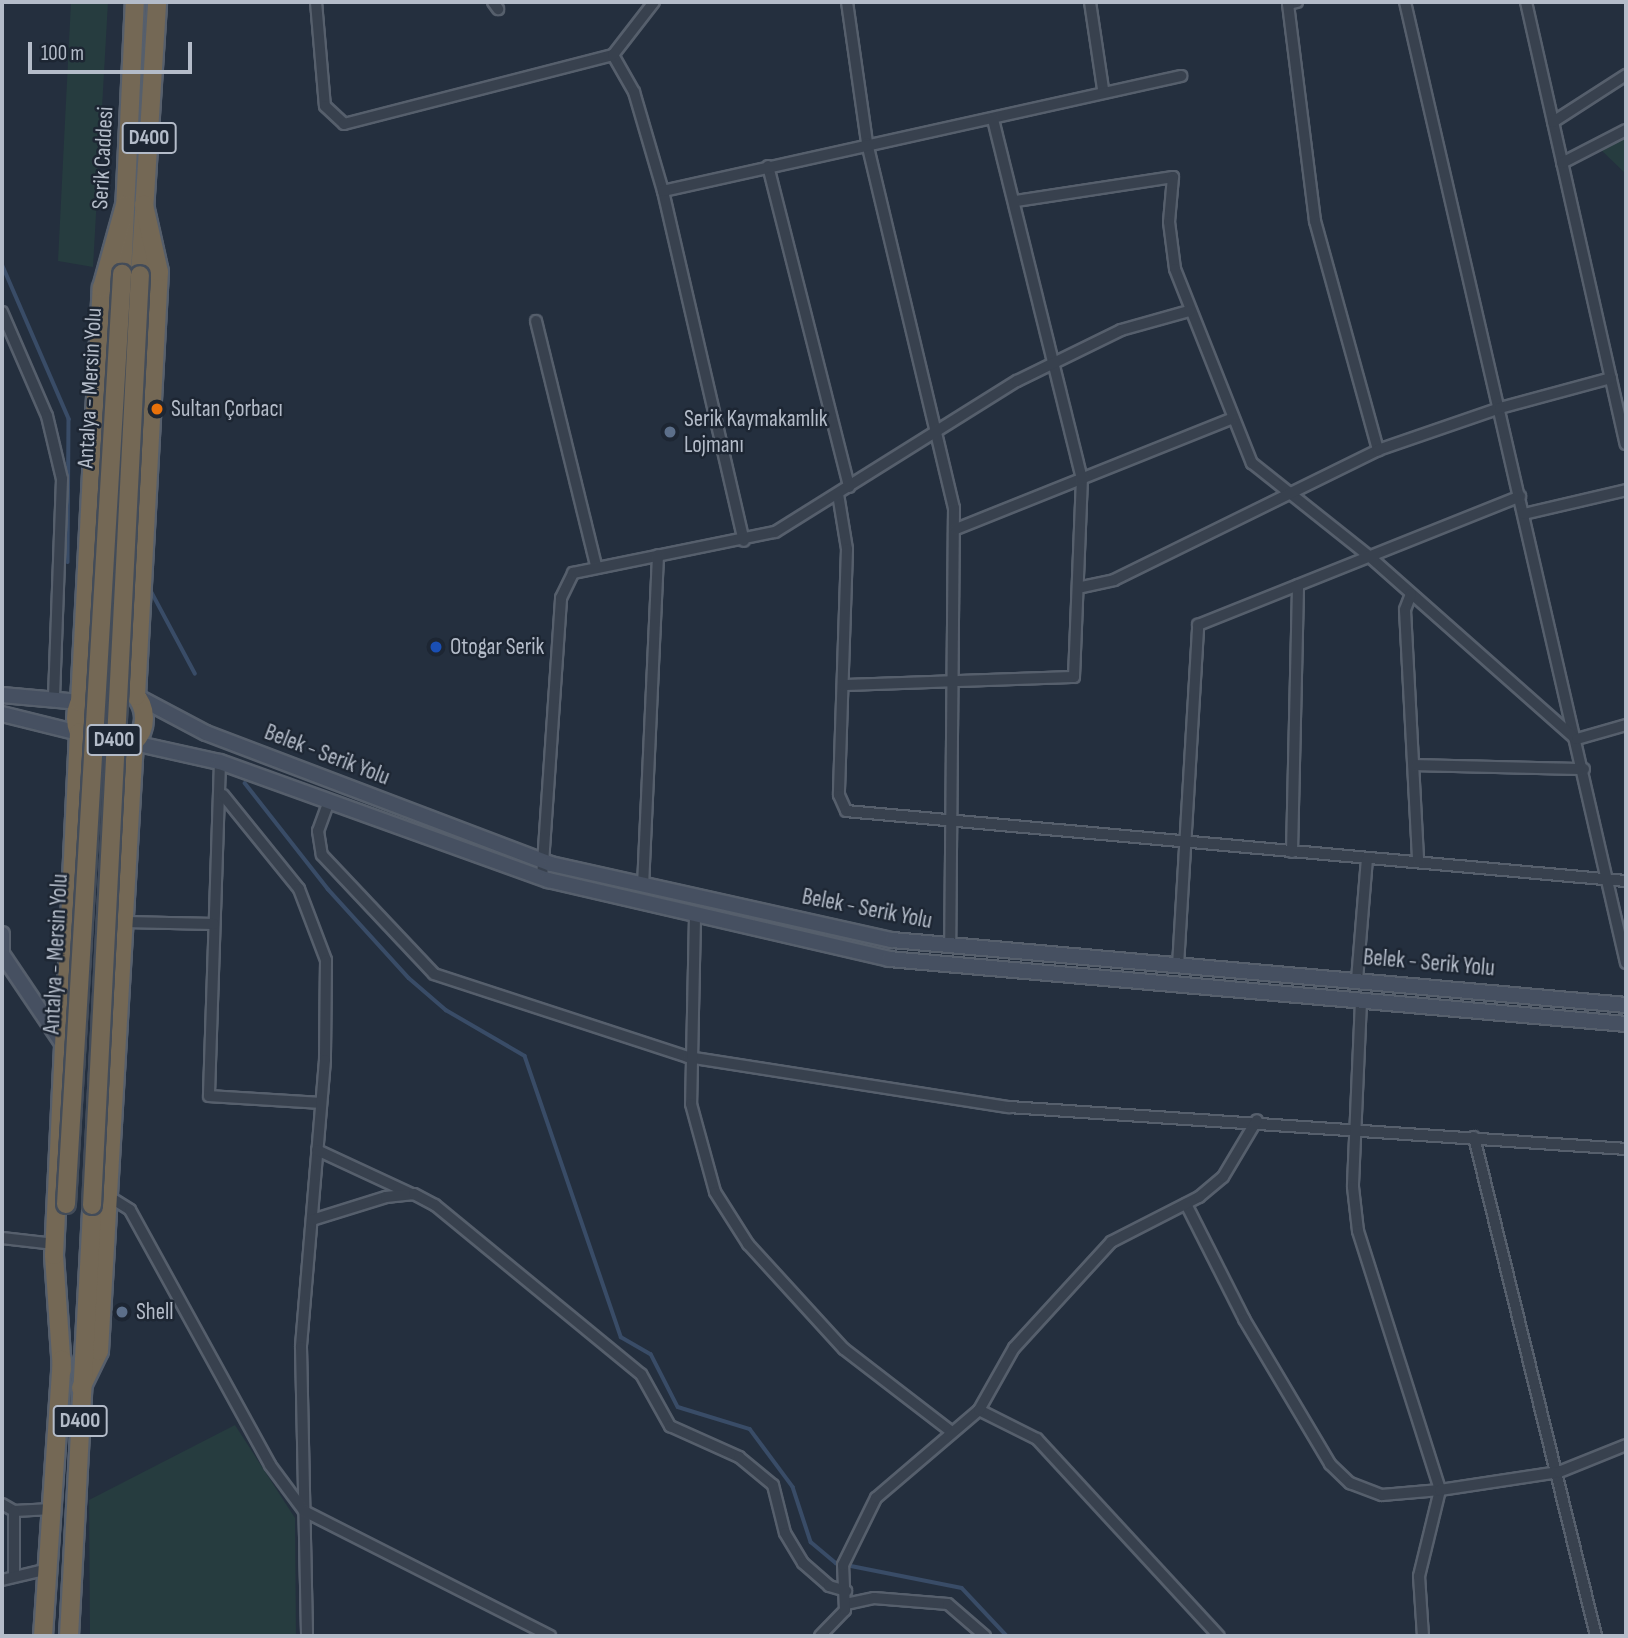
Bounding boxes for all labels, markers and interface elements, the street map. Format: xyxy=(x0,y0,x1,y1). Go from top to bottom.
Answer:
scale bar xyxy=(32,28,196,72)
text: 100 m xyxy=(41,41,84,66)
street label: Serik Caddesi xyxy=(87,106,119,210)
road number: D400 xyxy=(121,120,177,156)
street label: Antalya - Mersin Yolu xyxy=(72,307,108,469)
place label: Sultan Çorbacı xyxy=(171,395,283,423)
marker: Sultan Çorbacı xyxy=(149,401,165,417)
place label: Serik Kaymakamlık Lojmanı xyxy=(684,405,828,459)
marker: Serik Kaymakamlık Lojmanı xyxy=(662,424,678,440)
place label: Otogar Serik xyxy=(450,633,544,661)
marker: Otogar Serik xyxy=(428,639,444,655)
street label: Belek - Serik Yolu xyxy=(261,718,393,792)
road number: D400 xyxy=(86,722,142,758)
street label: Antalya - Mersin Yolu xyxy=(38,873,74,1035)
street label: Belek - Serik Yolu xyxy=(800,883,934,935)
street label: Belek - Serik Yolu xyxy=(1362,944,1496,982)
place label: Shell xyxy=(136,1298,173,1326)
marker: Shell xyxy=(114,1304,130,1320)
road number: D400 xyxy=(52,1404,108,1438)

